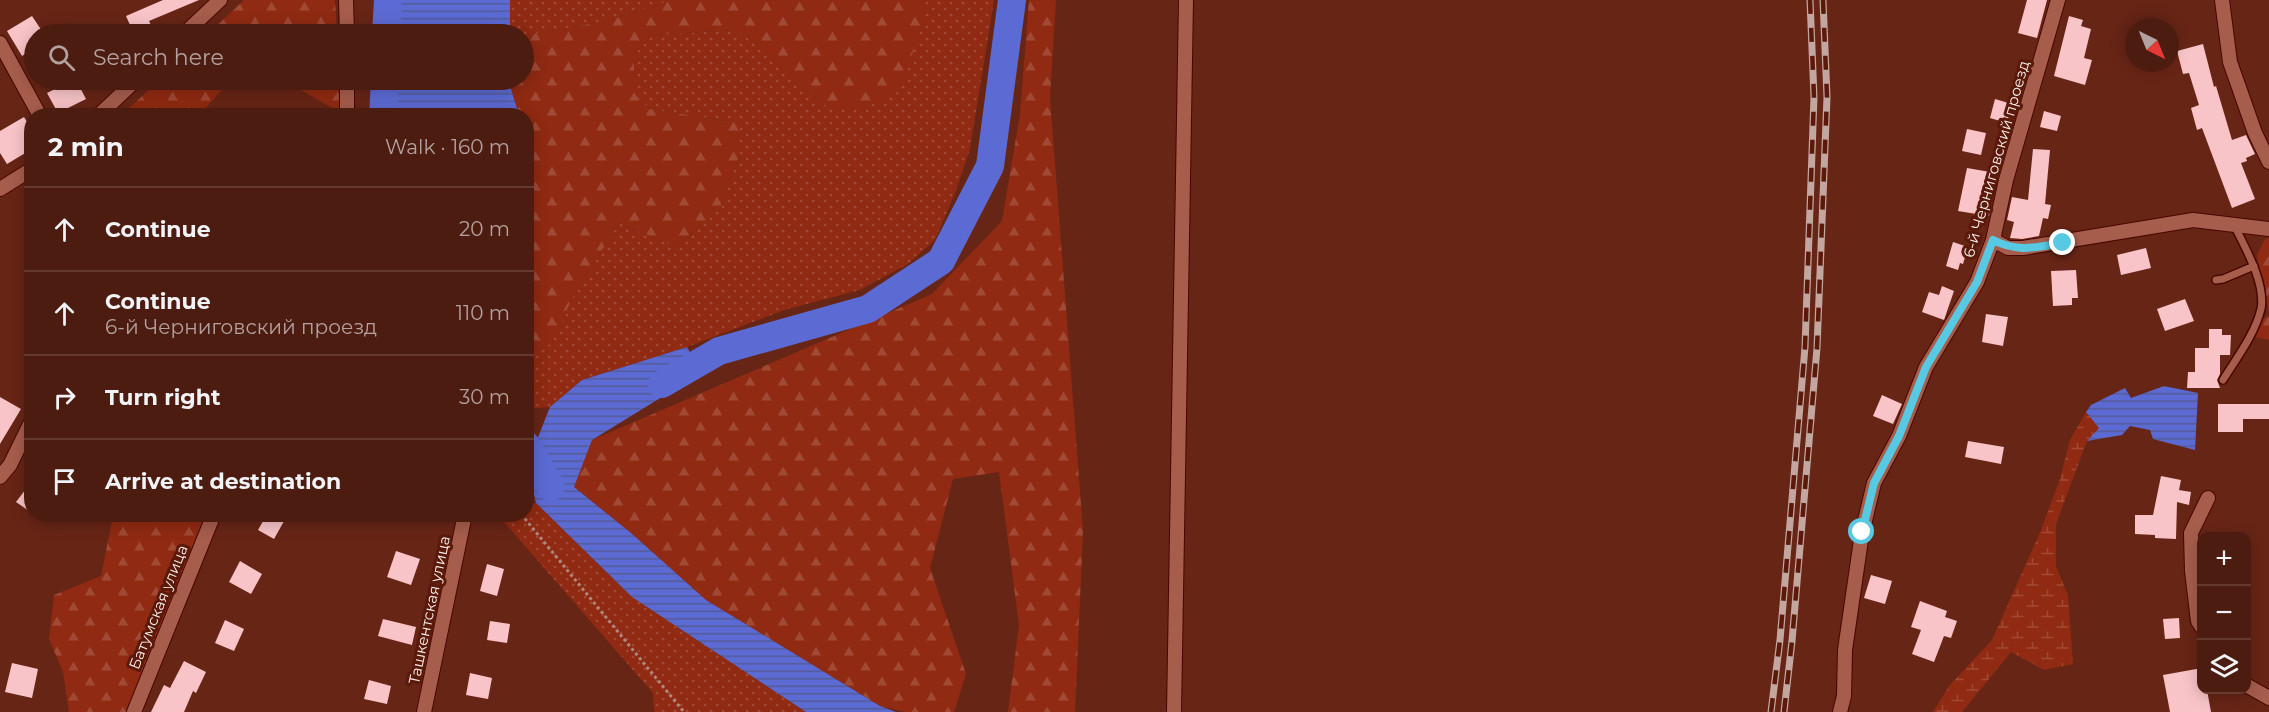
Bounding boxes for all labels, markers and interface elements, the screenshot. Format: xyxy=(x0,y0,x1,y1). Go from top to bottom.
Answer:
north arrow xyxy=(2125,18,2179,72)
search box xyxy=(24,24,534,90)
icon: search xyxy=(45,41,78,74)
text: Search here xyxy=(93,44,224,71)
street label: 6-й Черниговский проезд xyxy=(1959,58,2033,260)
text: 2 min xyxy=(48,131,124,163)
text: Walk · 160 m xyxy=(385,135,510,159)
icon: ahead xyxy=(48,213,81,246)
text: Continue xyxy=(105,216,211,243)
text: 20 m xyxy=(459,217,510,241)
route end xyxy=(2049,229,2075,255)
text: Continue xyxy=(105,288,211,315)
icon: ahead xyxy=(48,297,81,330)
text: 110 m xyxy=(456,301,510,325)
text: 6-й Черниговский проезд xyxy=(105,315,377,339)
icon: right xyxy=(48,381,81,414)
text: Turn right xyxy=(105,384,220,411)
text: 30 m xyxy=(459,385,510,409)
icon: arrive xyxy=(48,465,81,498)
text: Arrive at destination xyxy=(105,468,341,495)
route start xyxy=(1848,518,1874,544)
map controls xyxy=(2197,532,2251,694)
button: + xyxy=(2197,532,2251,586)
street label: Ташкентская улица xyxy=(404,534,454,686)
street label: Батумская улица xyxy=(124,542,192,672)
button: − xyxy=(2197,586,2251,640)
button: layers xyxy=(2197,640,2251,694)

